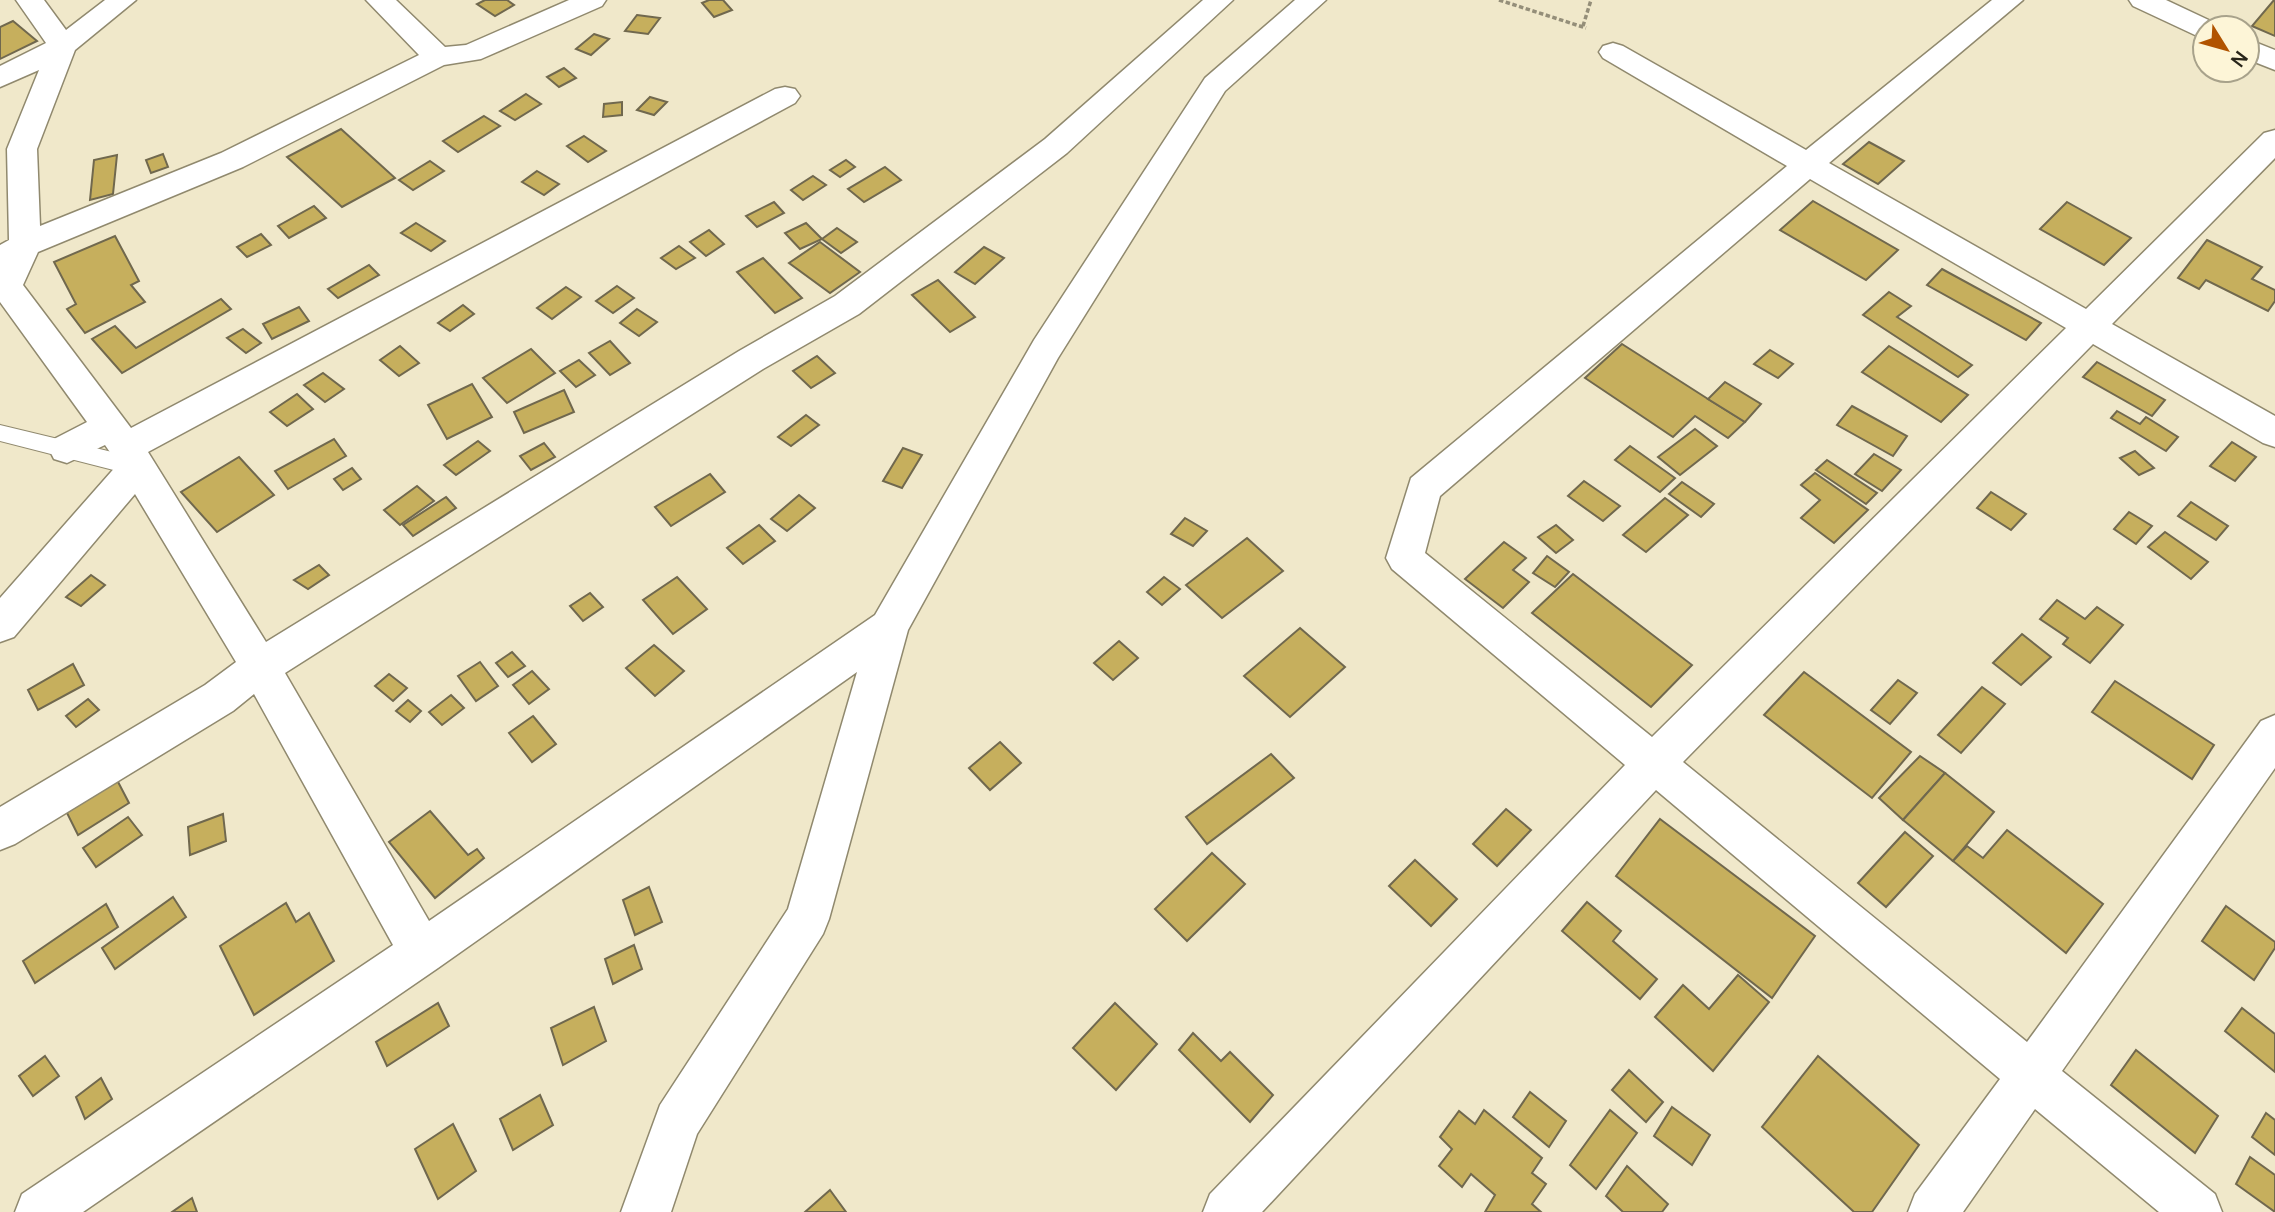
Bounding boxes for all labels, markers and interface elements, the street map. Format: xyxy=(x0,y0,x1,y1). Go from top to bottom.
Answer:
north arrow xyxy=(2191,14,2261,84)
text: N xyxy=(2225,46,2254,73)

